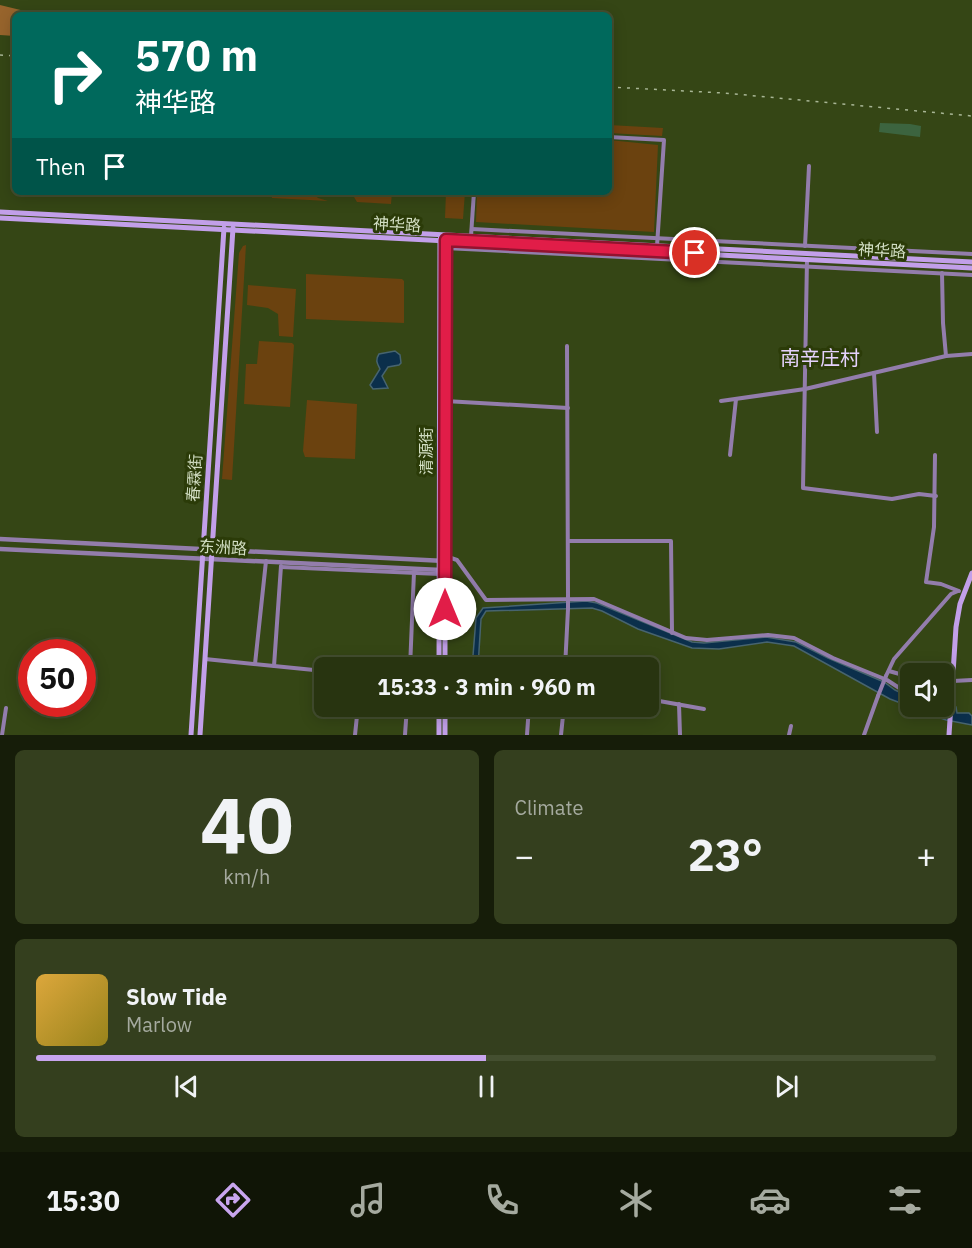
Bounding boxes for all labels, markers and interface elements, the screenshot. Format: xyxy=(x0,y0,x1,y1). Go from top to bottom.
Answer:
text: 570 m xyxy=(135,28,258,83)
icon: right xyxy=(36,36,114,114)
text: 神华路 xyxy=(135,84,216,119)
icon: arrive xyxy=(98,150,131,183)
text: Then xyxy=(36,152,86,181)
street label: 神华路 xyxy=(373,213,421,235)
pin xyxy=(669,227,720,278)
icon: arrive xyxy=(678,236,711,269)
street label: 神华路 xyxy=(858,239,906,261)
district label: 南辛庄村 xyxy=(780,344,860,371)
street label: 清源街 xyxy=(416,427,436,475)
street label: 春霖街 xyxy=(182,453,206,503)
street label: 东洲路 xyxy=(199,536,247,558)
position arrow xyxy=(413,577,477,641)
speed limit sign: 50 xyxy=(18,639,96,717)
map controls xyxy=(900,663,954,717)
button: sound xyxy=(900,663,954,717)
text: 15:33 · 3 min · 960 m xyxy=(377,672,596,701)
text: 40 xyxy=(200,773,294,874)
text: Climate xyxy=(515,794,583,821)
text: 23° xyxy=(688,825,763,883)
text: − xyxy=(515,834,534,877)
text: + xyxy=(916,834,936,877)
text: km/h xyxy=(223,863,270,890)
text: Slow Tide xyxy=(126,982,227,1011)
text: Marlow xyxy=(126,1011,192,1038)
icon: previous xyxy=(170,1070,203,1103)
icon: pause xyxy=(470,1070,503,1103)
icon: next xyxy=(770,1070,803,1103)
icon: directions xyxy=(212,1179,254,1221)
icon: music xyxy=(347,1179,389,1221)
icon: phone xyxy=(481,1179,523,1221)
icon: climate xyxy=(615,1179,657,1221)
icon: car xyxy=(749,1179,791,1221)
icon: filters xyxy=(884,1179,926,1221)
text: 15:30 xyxy=(46,1183,120,1218)

